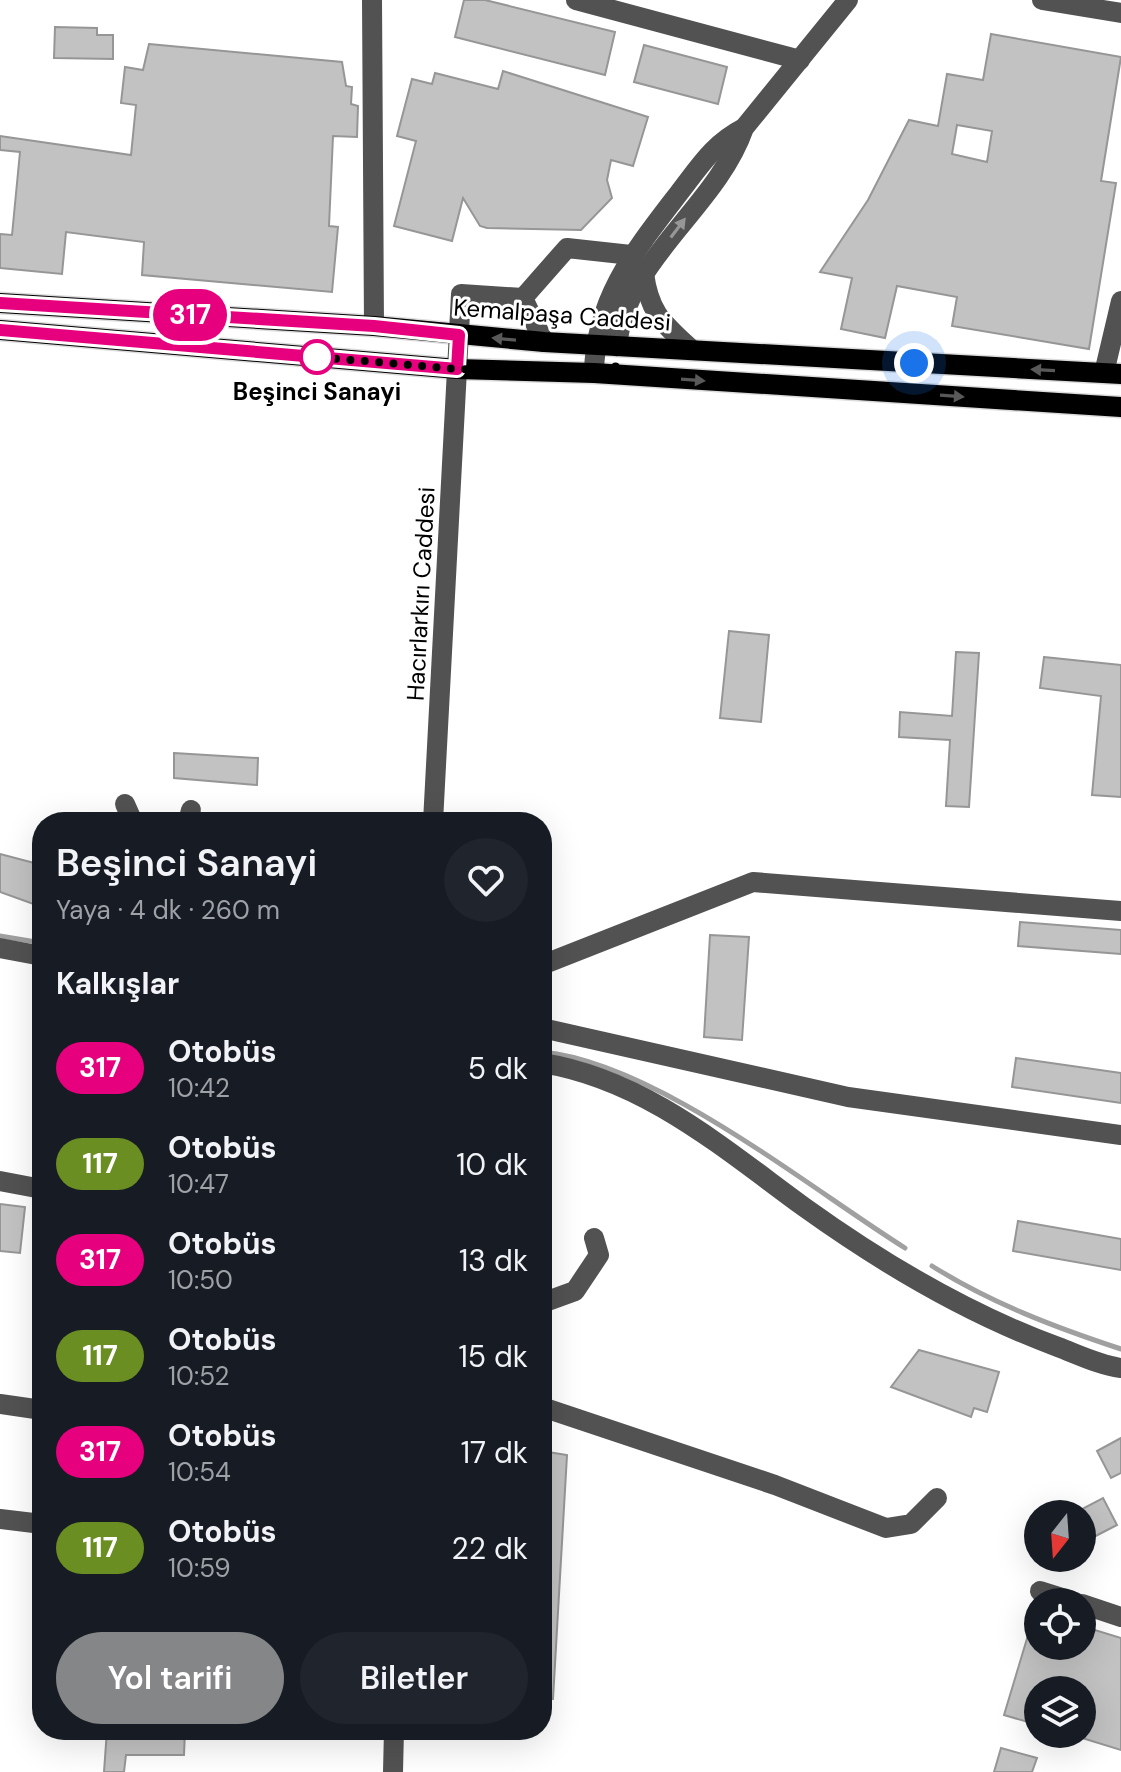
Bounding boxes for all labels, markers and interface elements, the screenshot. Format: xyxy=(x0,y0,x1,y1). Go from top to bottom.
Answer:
one-way arrow xyxy=(669,218,685,238)
line badge: 317 xyxy=(144,289,236,341)
street label: Kemalpaşa Caddesi xyxy=(452,291,672,338)
text: 317 xyxy=(169,296,211,333)
one-way arrow xyxy=(491,332,516,345)
marker: Beşinci Sanayi xyxy=(300,340,334,374)
your location xyxy=(894,343,934,383)
one-way arrow xyxy=(1030,363,1055,376)
one-way arrow xyxy=(681,374,706,387)
place label: Beşinci Sanayi xyxy=(233,376,401,407)
one-way arrow xyxy=(940,390,965,403)
street label: Hacırlarkırı Caddesi xyxy=(399,486,442,702)
text: Beşinci Sanayi xyxy=(56,838,317,888)
button: heart xyxy=(444,838,528,922)
text: Yaya · 4 dk · 260 m xyxy=(56,893,280,927)
text: Kalkışlar xyxy=(56,964,179,1003)
text: Otobüs xyxy=(168,1032,277,1071)
text: 317 xyxy=(79,1049,121,1086)
text: 5 dk xyxy=(468,1049,528,1088)
text: 10:42 xyxy=(168,1071,230,1105)
text: Otobüs xyxy=(168,1128,277,1167)
text: 117 xyxy=(82,1145,118,1182)
text: 10 dk xyxy=(456,1145,528,1184)
text: 10:47 xyxy=(168,1167,229,1201)
text: Otobüs xyxy=(168,1224,277,1263)
text: 317 xyxy=(79,1241,121,1278)
text: 13 dk xyxy=(459,1241,528,1280)
text: 10:50 xyxy=(168,1263,233,1297)
text: Otobüs xyxy=(168,1320,277,1359)
text: 117 xyxy=(82,1337,118,1374)
text: 15 dk xyxy=(458,1337,528,1376)
text: 10:52 xyxy=(168,1359,230,1393)
text: Otobüs xyxy=(168,1416,277,1455)
text: 317 xyxy=(79,1433,121,1470)
text: 17 dk xyxy=(461,1433,528,1472)
text: 10:54 xyxy=(168,1455,231,1489)
north arrow xyxy=(1024,1500,1096,1572)
map controls xyxy=(1024,1500,1096,1748)
text: Otobüs xyxy=(168,1512,277,1551)
text: 117 xyxy=(82,1529,118,1566)
text: 22 dk xyxy=(452,1529,528,1568)
text: 10:59 xyxy=(168,1551,231,1585)
button: locate xyxy=(1024,1588,1096,1660)
button: Yol tarifi xyxy=(56,1632,284,1724)
button: Biletler xyxy=(300,1632,528,1724)
button: layers xyxy=(1024,1676,1096,1748)

